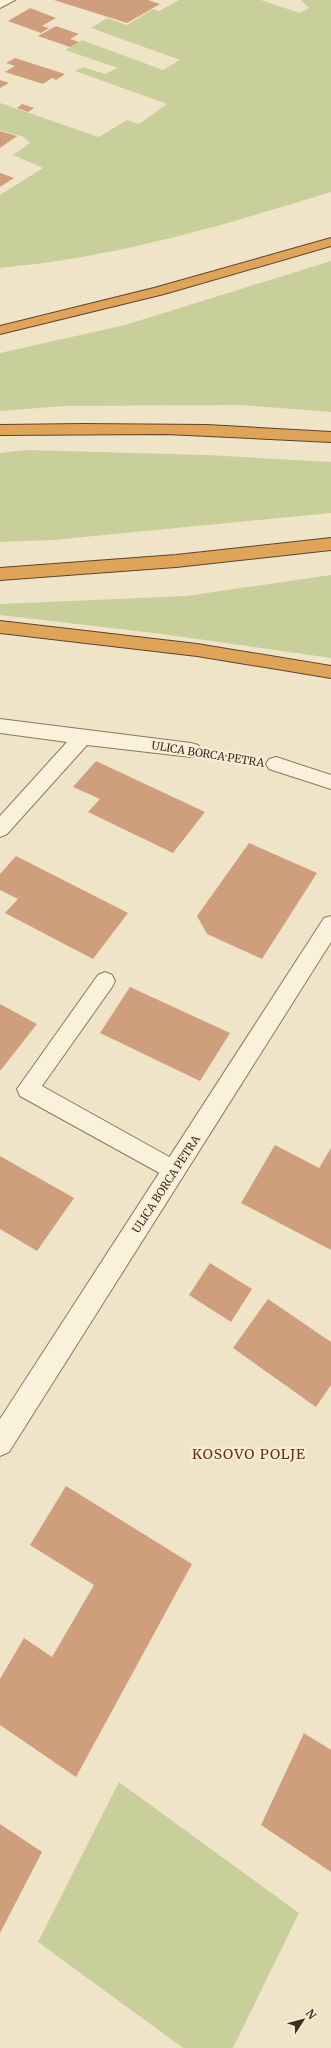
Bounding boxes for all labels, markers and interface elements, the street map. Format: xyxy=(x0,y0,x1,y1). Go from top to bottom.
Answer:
street label: ULICA BORCA PETRA xyxy=(151,738,266,770)
street label: ULICA BORCA PETRA xyxy=(129,1132,203,1236)
district label: KOSOVO POLJE xyxy=(192,1445,306,1463)
north arrow xyxy=(283,2000,323,2040)
text: N xyxy=(303,2006,319,2022)

